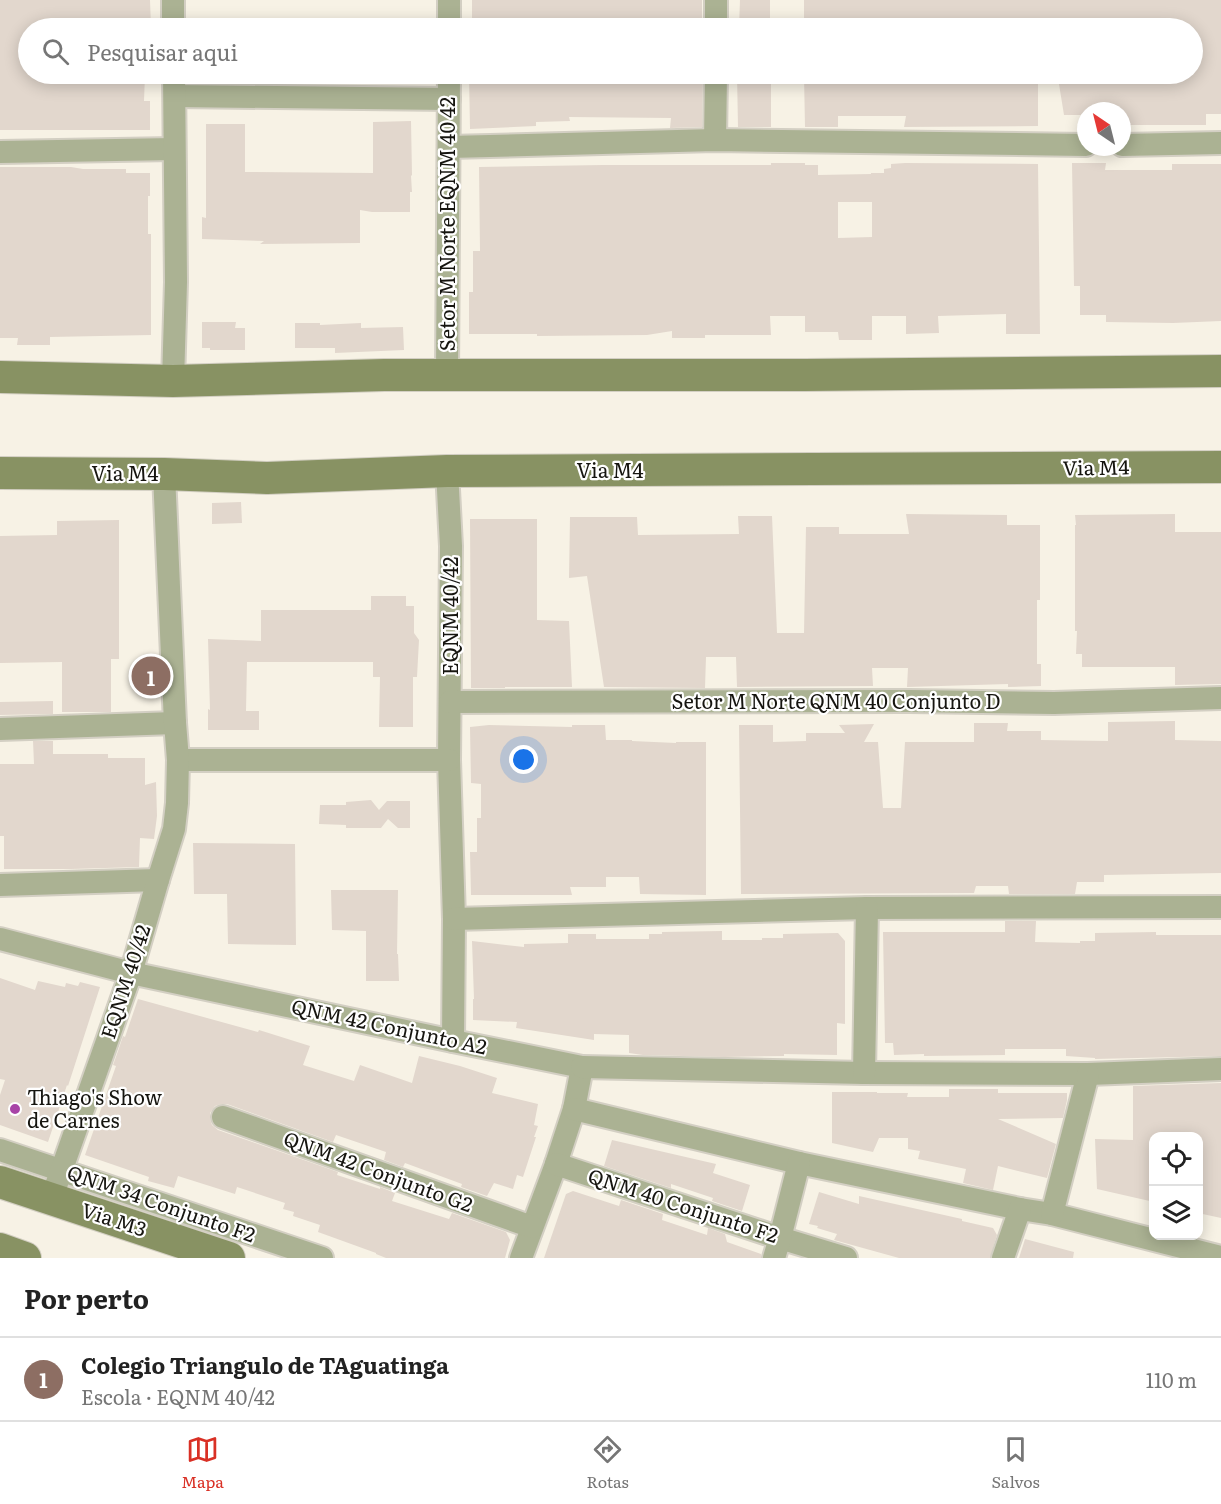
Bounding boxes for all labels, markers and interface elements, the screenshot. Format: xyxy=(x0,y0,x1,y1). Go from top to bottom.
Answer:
search box xyxy=(18,18,1203,84)
icon: search xyxy=(39,35,72,68)
text: Pesquisar aqui xyxy=(87,35,238,68)
street label: Setor M Norte EQNM 40 42 xyxy=(431,97,461,351)
north arrow xyxy=(1077,102,1131,156)
street label: Via M4 xyxy=(1062,450,1130,482)
street label: Via M4 xyxy=(577,454,644,484)
street label: Via M4 xyxy=(92,457,159,487)
street label: EQNM 40/42 xyxy=(434,557,464,675)
pin: 1 xyxy=(132,654,170,698)
street label: Setor M Norte QNM 40 Conjunto D xyxy=(671,685,1001,715)
your location xyxy=(509,745,538,774)
street label: EQNM 40/42 xyxy=(91,920,157,1042)
street label: QNM 42 Conjunto A2 xyxy=(289,990,490,1060)
place label: Thiago's Show de Carnes xyxy=(27,1081,163,1134)
marker: Thiago's Show de Carnes xyxy=(8,1102,22,1116)
street label: QNM 42 Conjunto G2 xyxy=(280,1122,478,1218)
map controls xyxy=(1149,1132,1203,1240)
button: locate xyxy=(1149,1132,1203,1186)
street label: QNM 34 Conjunto F2 xyxy=(63,1156,260,1248)
street label: QNM 40 Conjunto F2 xyxy=(585,1159,782,1249)
button: layers xyxy=(1149,1186,1203,1240)
street label: Via M3 xyxy=(78,1194,151,1243)
text: Por perto xyxy=(24,1278,149,1317)
text: Colegio Triangulo de TAguatinga xyxy=(81,1348,449,1381)
text: 1 xyxy=(39,1364,48,1394)
text: 110 m xyxy=(1146,1364,1197,1394)
text: Escola · EQNM 40/42 xyxy=(81,1381,275,1411)
tab: Mapa xyxy=(181,1433,224,1493)
tab: Rotas xyxy=(587,1433,629,1493)
tab: Salvos xyxy=(991,1433,1040,1493)

